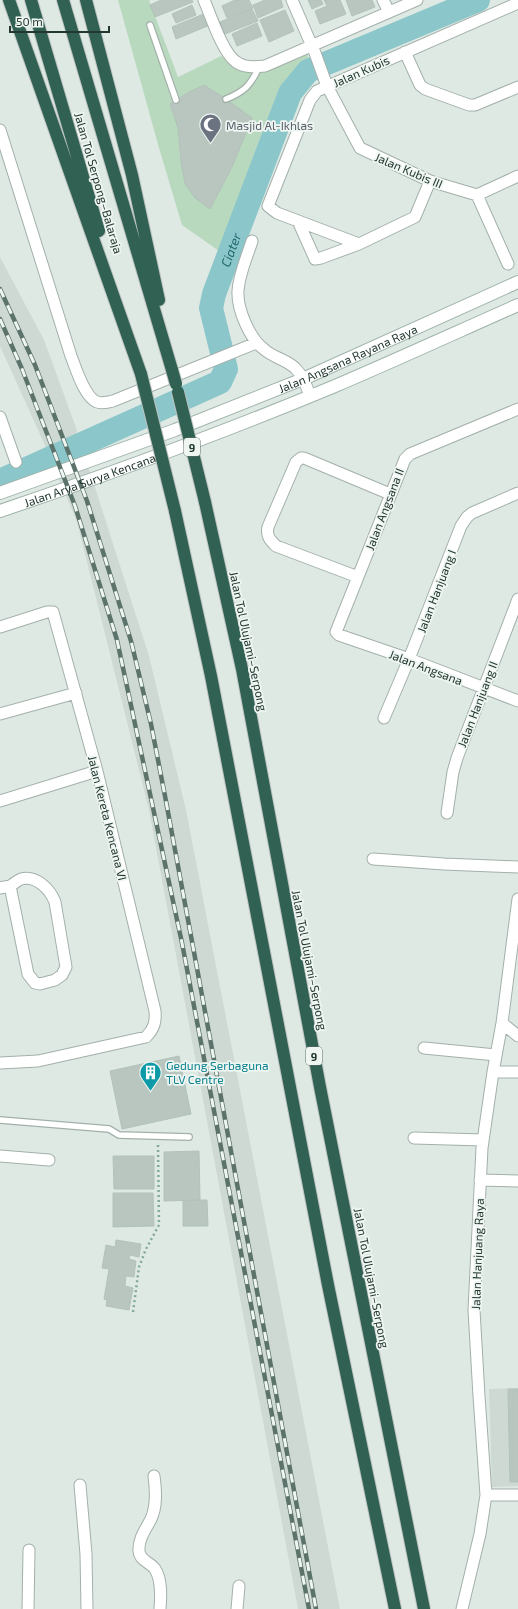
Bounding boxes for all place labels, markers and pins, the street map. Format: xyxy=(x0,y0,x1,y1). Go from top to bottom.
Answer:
mosque icon: Masjid Al-Ikhlas xyxy=(197,112,223,145)
place label: Masjid Al-Ikhlas xyxy=(226,118,313,133)
place label: Gedung Serbaguna TLV Centre xyxy=(166,1058,269,1086)
building icon: Gedung Serbaguna TLV Centre xyxy=(138,1059,164,1092)

